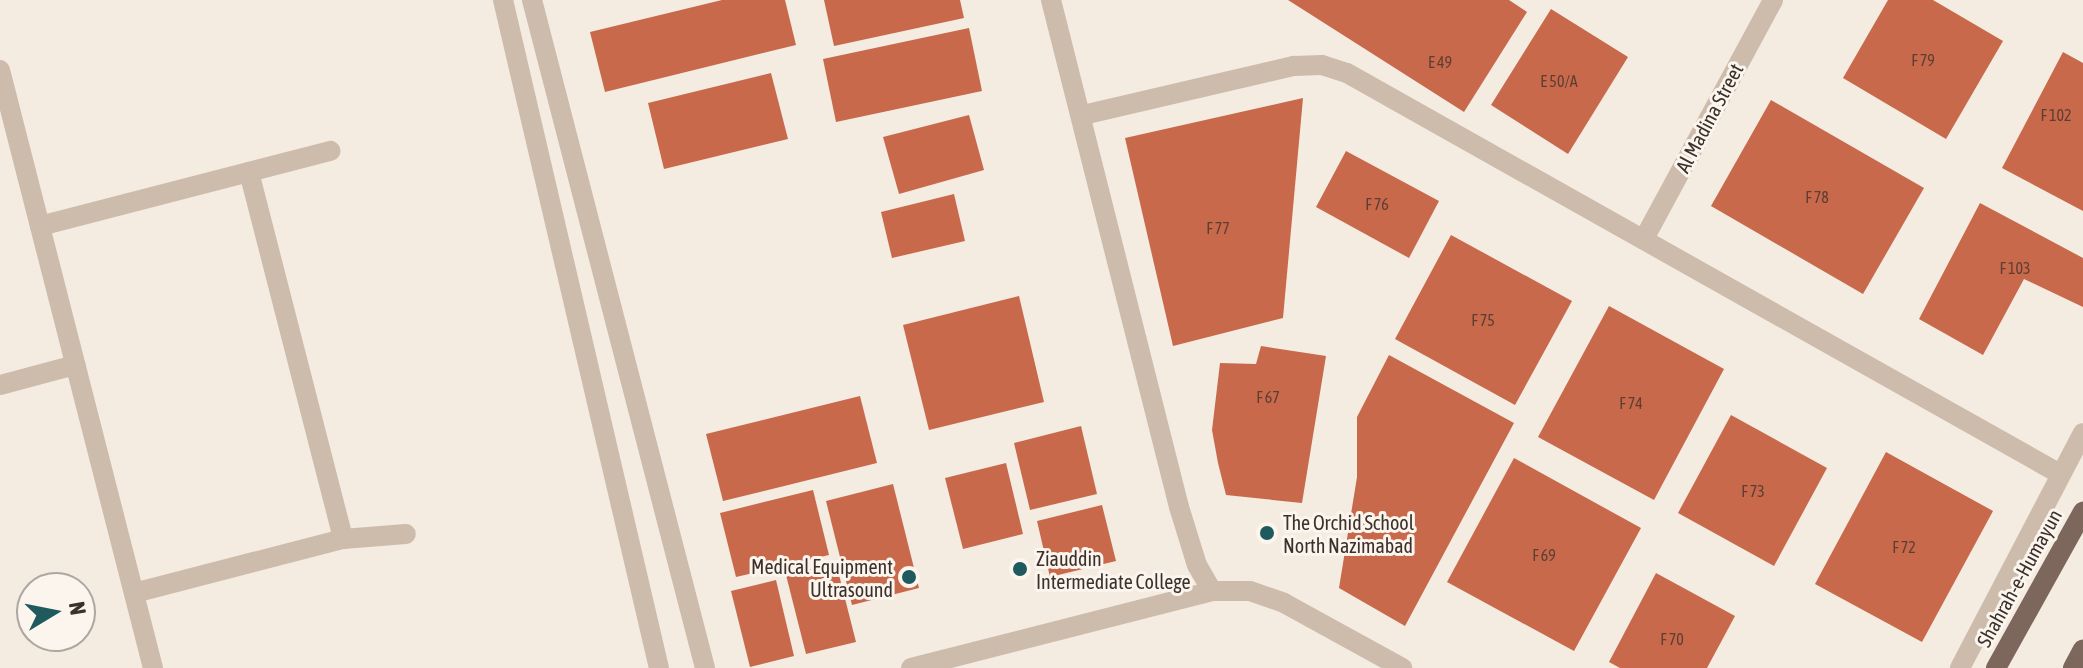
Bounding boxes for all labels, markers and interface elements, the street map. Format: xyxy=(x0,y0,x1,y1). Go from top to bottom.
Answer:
house number: F 79 xyxy=(1911,50,1935,70)
house number: E 49 xyxy=(1428,52,1452,72)
street label: Al Madina Street xyxy=(1670,59,1748,177)
house number: E 50/A xyxy=(1540,71,1578,91)
house number: F 102 xyxy=(2040,105,2072,125)
house number: F 78 xyxy=(1805,187,1829,207)
house number: F 76 xyxy=(1365,194,1389,214)
house number: F 77 xyxy=(1206,218,1230,238)
house number: F 103 xyxy=(1999,258,2031,278)
house number: F 75 xyxy=(1471,310,1495,330)
house number: F 67 xyxy=(1256,387,1280,407)
house number: F 74 xyxy=(1619,393,1643,413)
house number: F 73 xyxy=(1741,481,1765,501)
street label: Shahrah-e-Humayun xyxy=(1971,505,2067,651)
place label: The Orchid School North Nazimabad xyxy=(1283,510,1414,557)
marker: The Orchid School North Nazimabad xyxy=(1258,524,1276,542)
house number: F 72 xyxy=(1892,537,1916,557)
house number: F 69 xyxy=(1532,545,1556,565)
place label: Ziauddin Intermediate College xyxy=(1036,546,1191,593)
place label: Medical Equipment Ultrasound xyxy=(751,554,893,601)
marker: Ziauddin Intermediate College xyxy=(1011,560,1029,578)
marker: Medical Equipment Ultrasound xyxy=(900,568,918,586)
north arrow xyxy=(16,572,96,652)
text: N xyxy=(64,600,92,617)
house number: F 70 xyxy=(1660,629,1684,649)

